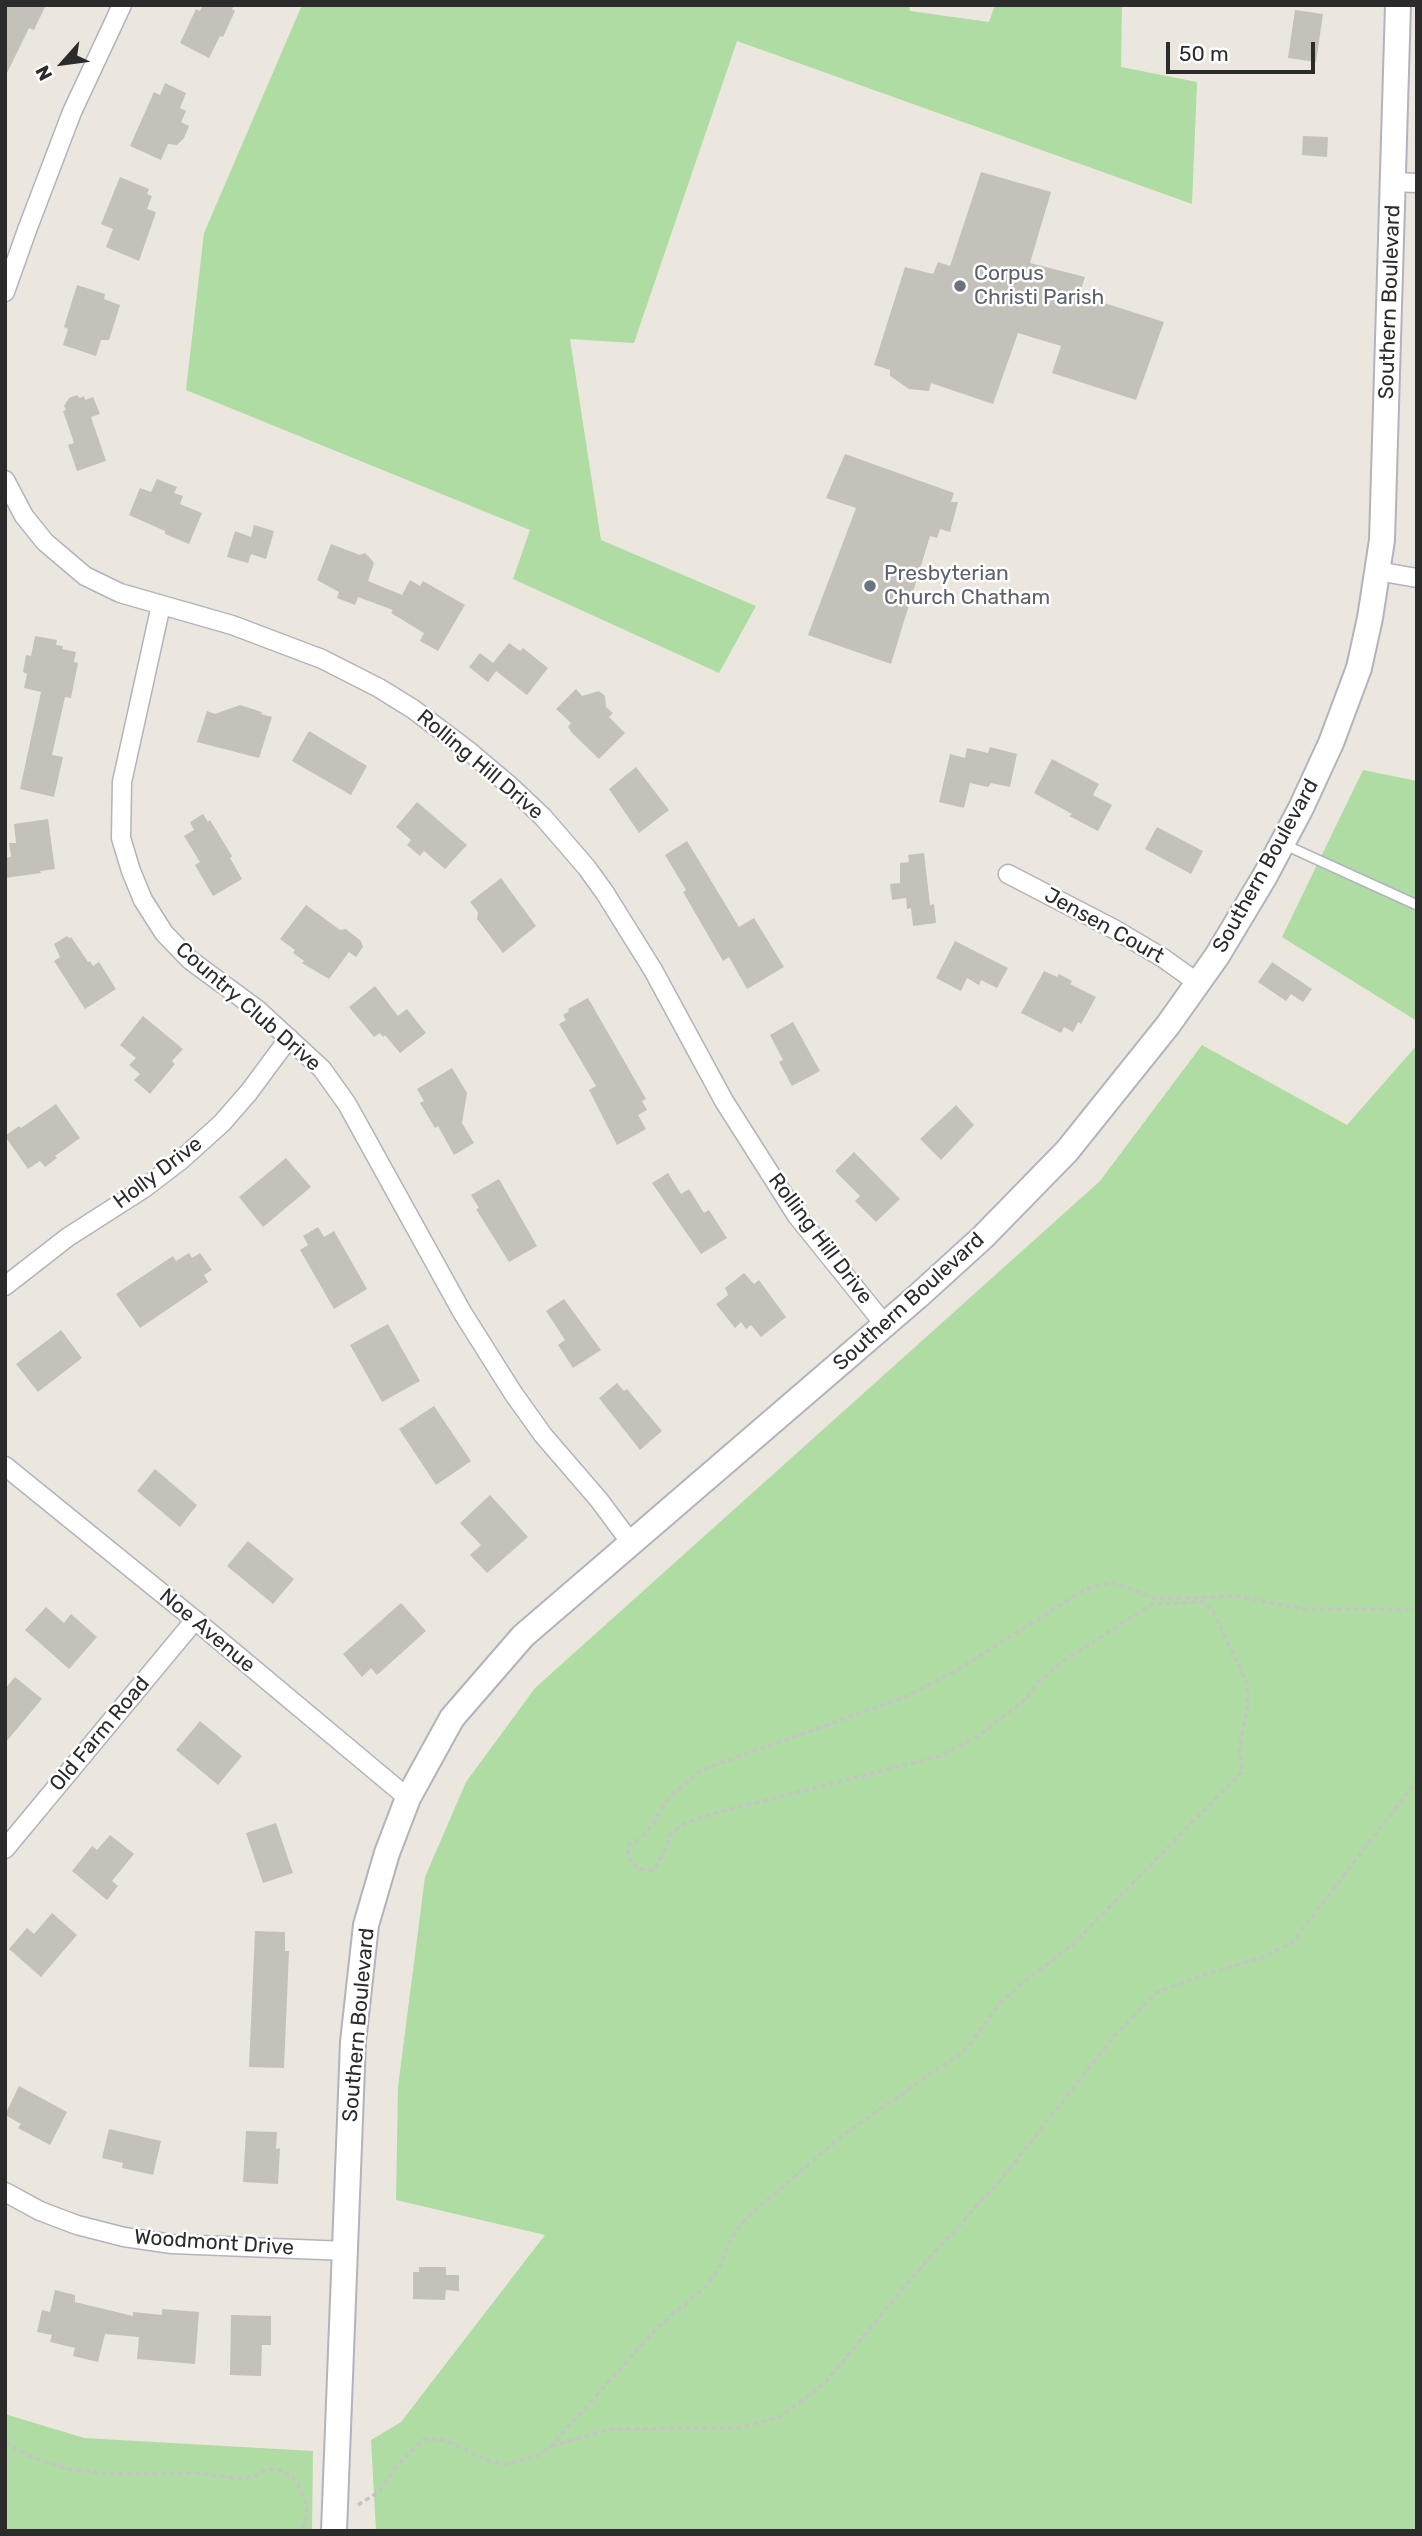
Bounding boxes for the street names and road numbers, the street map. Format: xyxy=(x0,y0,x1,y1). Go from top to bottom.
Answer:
street label: Southern Boulevard xyxy=(1374,204,1406,400)
street label: Rolling Hill Drive xyxy=(412,705,548,825)
street label: Southern Boulevard xyxy=(1208,775,1324,957)
street label: Jensen Court xyxy=(1040,883,1168,969)
street label: Country Club Drive xyxy=(170,937,326,1077)
street label: Holly Drive xyxy=(109,1131,207,1215)
street label: Rolling Hill Drive xyxy=(763,1169,877,1309)
street label: Southern Boulevard xyxy=(828,1228,990,1376)
street label: Noe Avenue xyxy=(154,1584,260,1678)
street label: Old Farm Road xyxy=(45,1672,155,1796)
street label: Southern Boulevard xyxy=(338,1927,380,2123)
street label: Woodmont Drive xyxy=(133,2225,295,2261)

